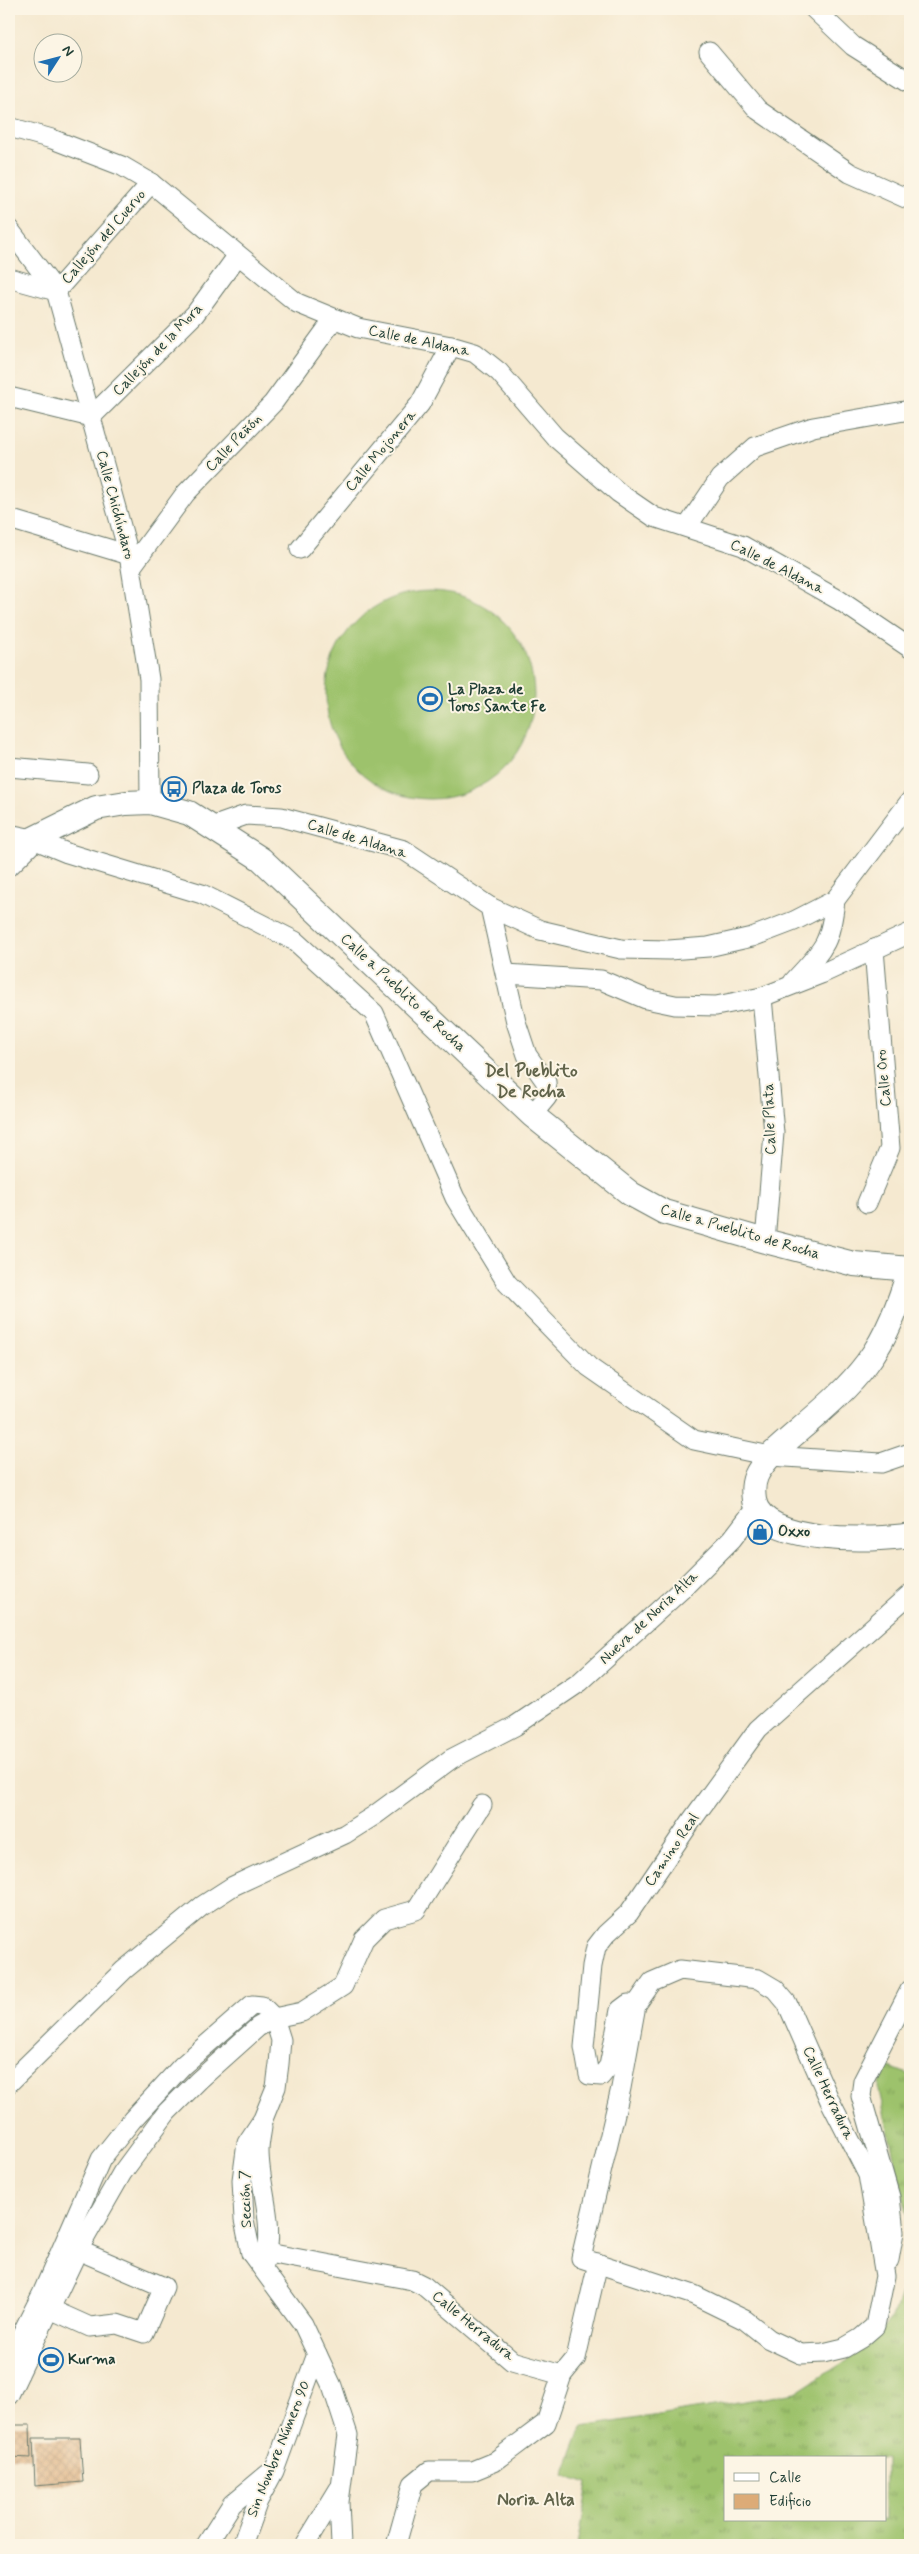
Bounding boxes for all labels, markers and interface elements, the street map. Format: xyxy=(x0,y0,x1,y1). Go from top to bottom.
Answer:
north arrow xyxy=(32,32,82,82)
text: N xyxy=(58,42,78,60)
street label: Callejón del Cuervo xyxy=(57,185,151,289)
street label: Callejón de la Mora xyxy=(108,299,208,401)
street label: Calle de Aldana xyxy=(367,321,472,362)
street label: Calle Mojonera xyxy=(341,405,422,496)
street label: Calle Peñón xyxy=(201,410,267,476)
street label: Calle Chichíndaro xyxy=(91,448,139,562)
street label: Calle de Aldana xyxy=(727,535,828,600)
place label: La Plaza de Toros Sante Fe xyxy=(448,680,546,717)
sports icon: La Plaza de Toros Sante Fe xyxy=(417,686,443,712)
bus stop icon: Plaza de Toros xyxy=(161,776,187,802)
place label: Plaza de Toros xyxy=(192,779,282,799)
street label: Calle de Aldana xyxy=(305,814,410,864)
street label: Calle a Pueblito de Rocha xyxy=(336,929,470,1057)
street label: Calle Oro xyxy=(872,1048,896,1107)
district label: Del Pueblito De Rocha xyxy=(484,1059,578,1104)
street label: Calle Plata xyxy=(759,1082,781,1155)
street label: Calle a Pueblito de Rocha xyxy=(658,1200,822,1264)
shop icon: Oxxo xyxy=(747,1519,773,1545)
place label: Oxxo xyxy=(778,1522,810,1542)
street label: Nueva de Noria Alta xyxy=(595,1566,703,1669)
street label: Camino Real xyxy=(640,1809,704,1891)
street label: Calle Herradura xyxy=(798,2043,859,2144)
street label: Sección 7 xyxy=(235,2170,257,2228)
street label: Calle Herradura xyxy=(427,2286,519,2366)
sports icon: Kurma xyxy=(38,2347,64,2373)
place label: Kurma xyxy=(68,2350,116,2370)
street label: Sin Nombre Número 90 xyxy=(242,2378,316,2520)
legend xyxy=(724,2456,886,2522)
text: Calle xyxy=(769,2468,801,2488)
district label: Noria Alta xyxy=(497,2488,575,2512)
text: Edificio xyxy=(769,2492,811,2512)

